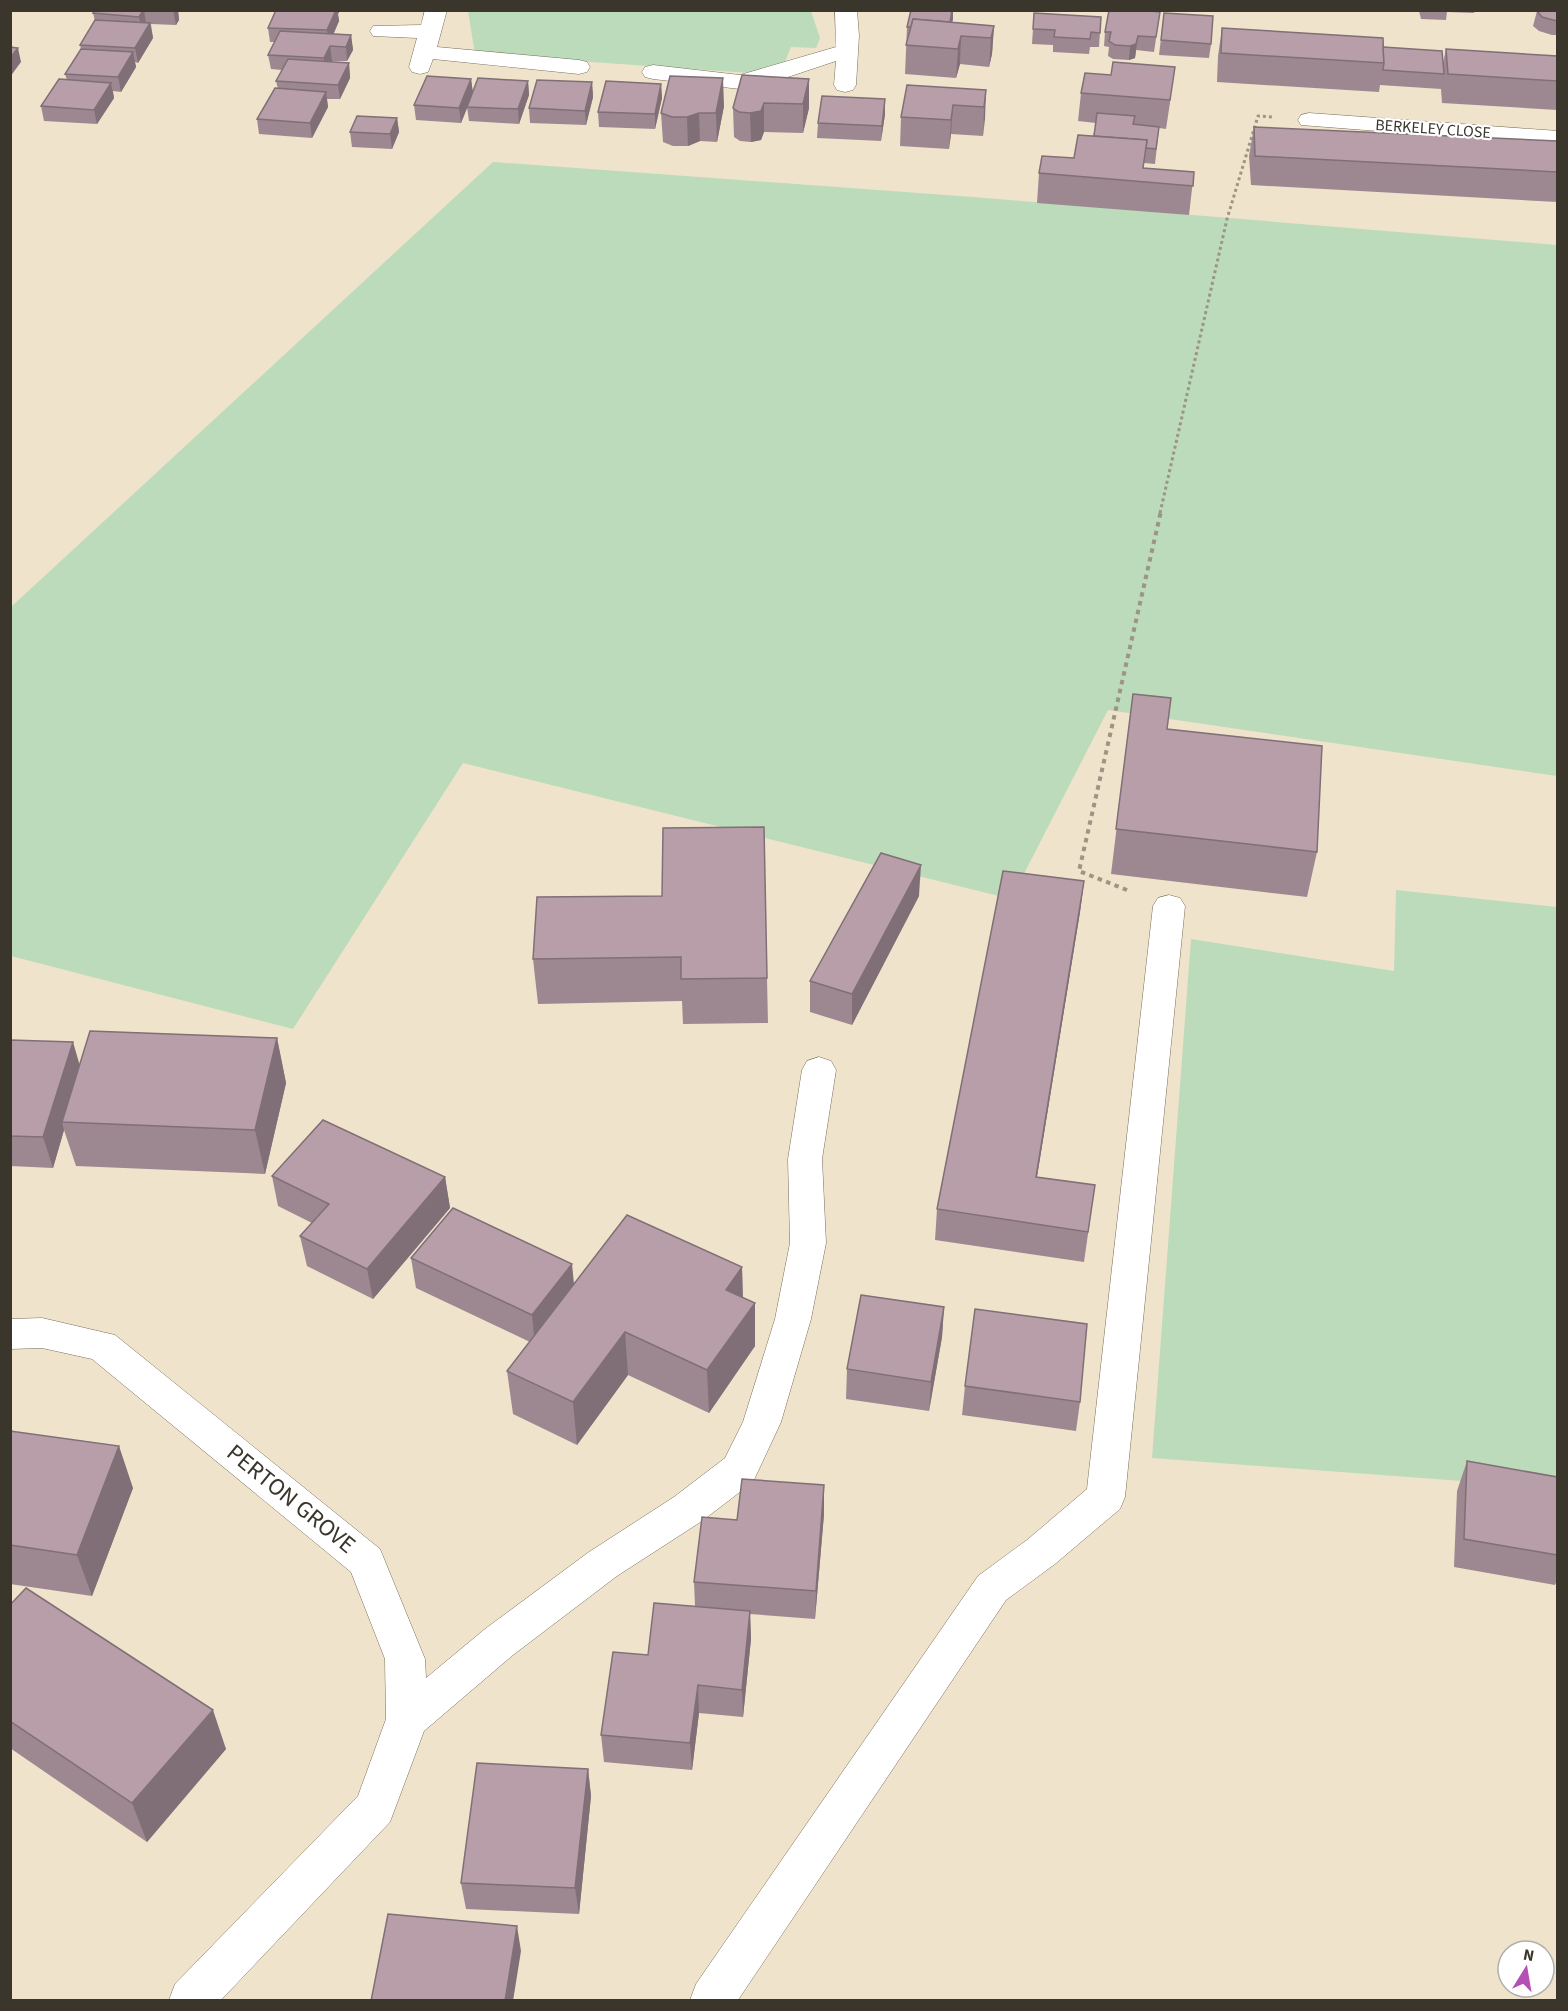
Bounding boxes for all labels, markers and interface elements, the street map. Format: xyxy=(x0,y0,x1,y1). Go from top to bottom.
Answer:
street label: BERKELEY CLOSE xyxy=(1374,114,1492,144)
street label: PERTON GROVE xyxy=(219,1436,363,1562)
north arrow xyxy=(1496,1939,1556,1999)
text: N xyxy=(1521,1943,1536,1967)

